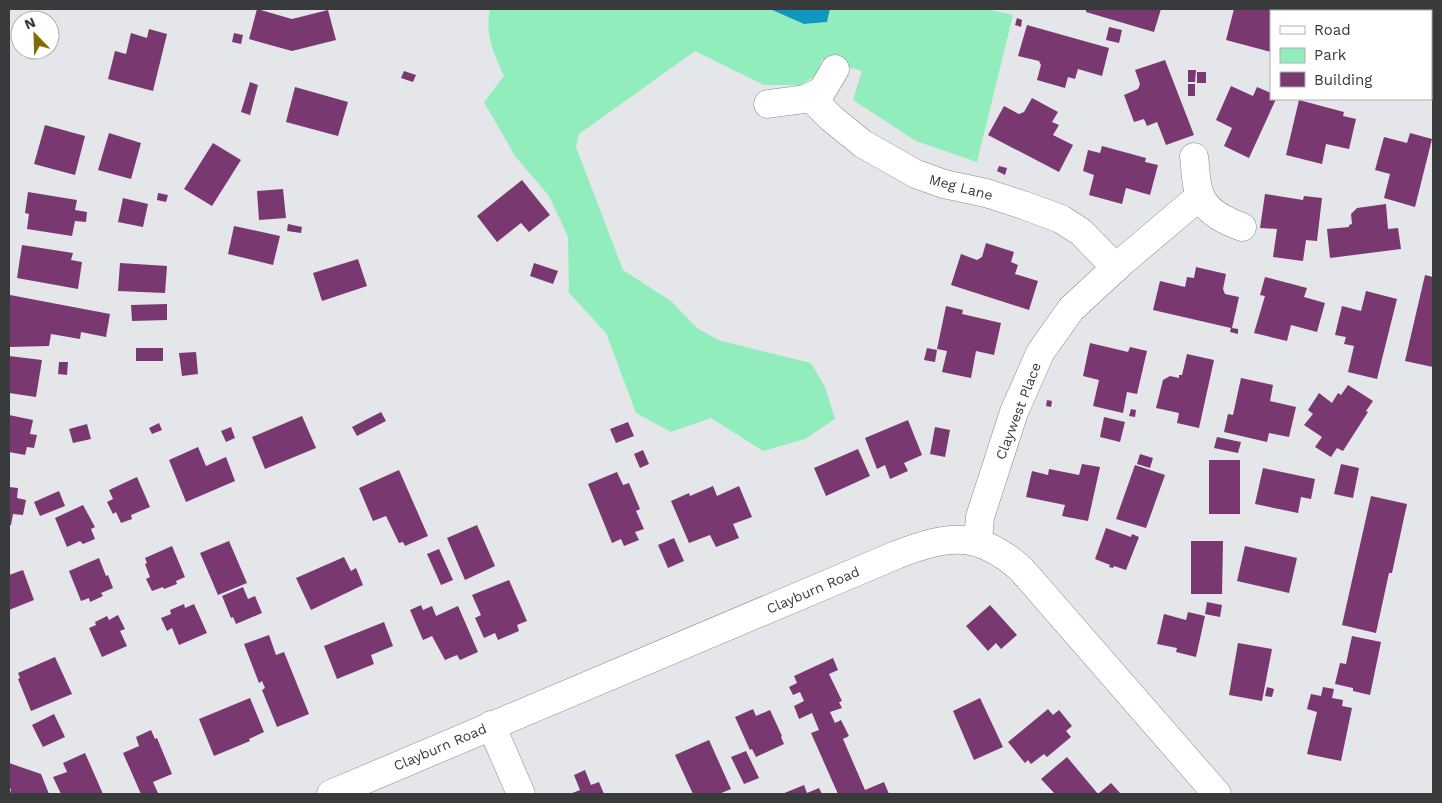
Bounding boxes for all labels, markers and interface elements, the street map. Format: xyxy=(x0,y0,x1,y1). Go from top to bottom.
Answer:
north arrow xyxy=(10,10,60,60)
legend xyxy=(1270,10,1432,100)
text: N xyxy=(22,14,38,32)
text: Road xyxy=(1314,21,1351,39)
text: Park xyxy=(1314,46,1347,64)
text: Building xyxy=(1314,71,1372,89)
street label: Meg Lane xyxy=(927,171,995,203)
street label: Claywest Place xyxy=(992,360,1044,462)
street label: Clayburn Road xyxy=(764,563,862,617)
street label: Clayburn Road xyxy=(391,720,489,774)

